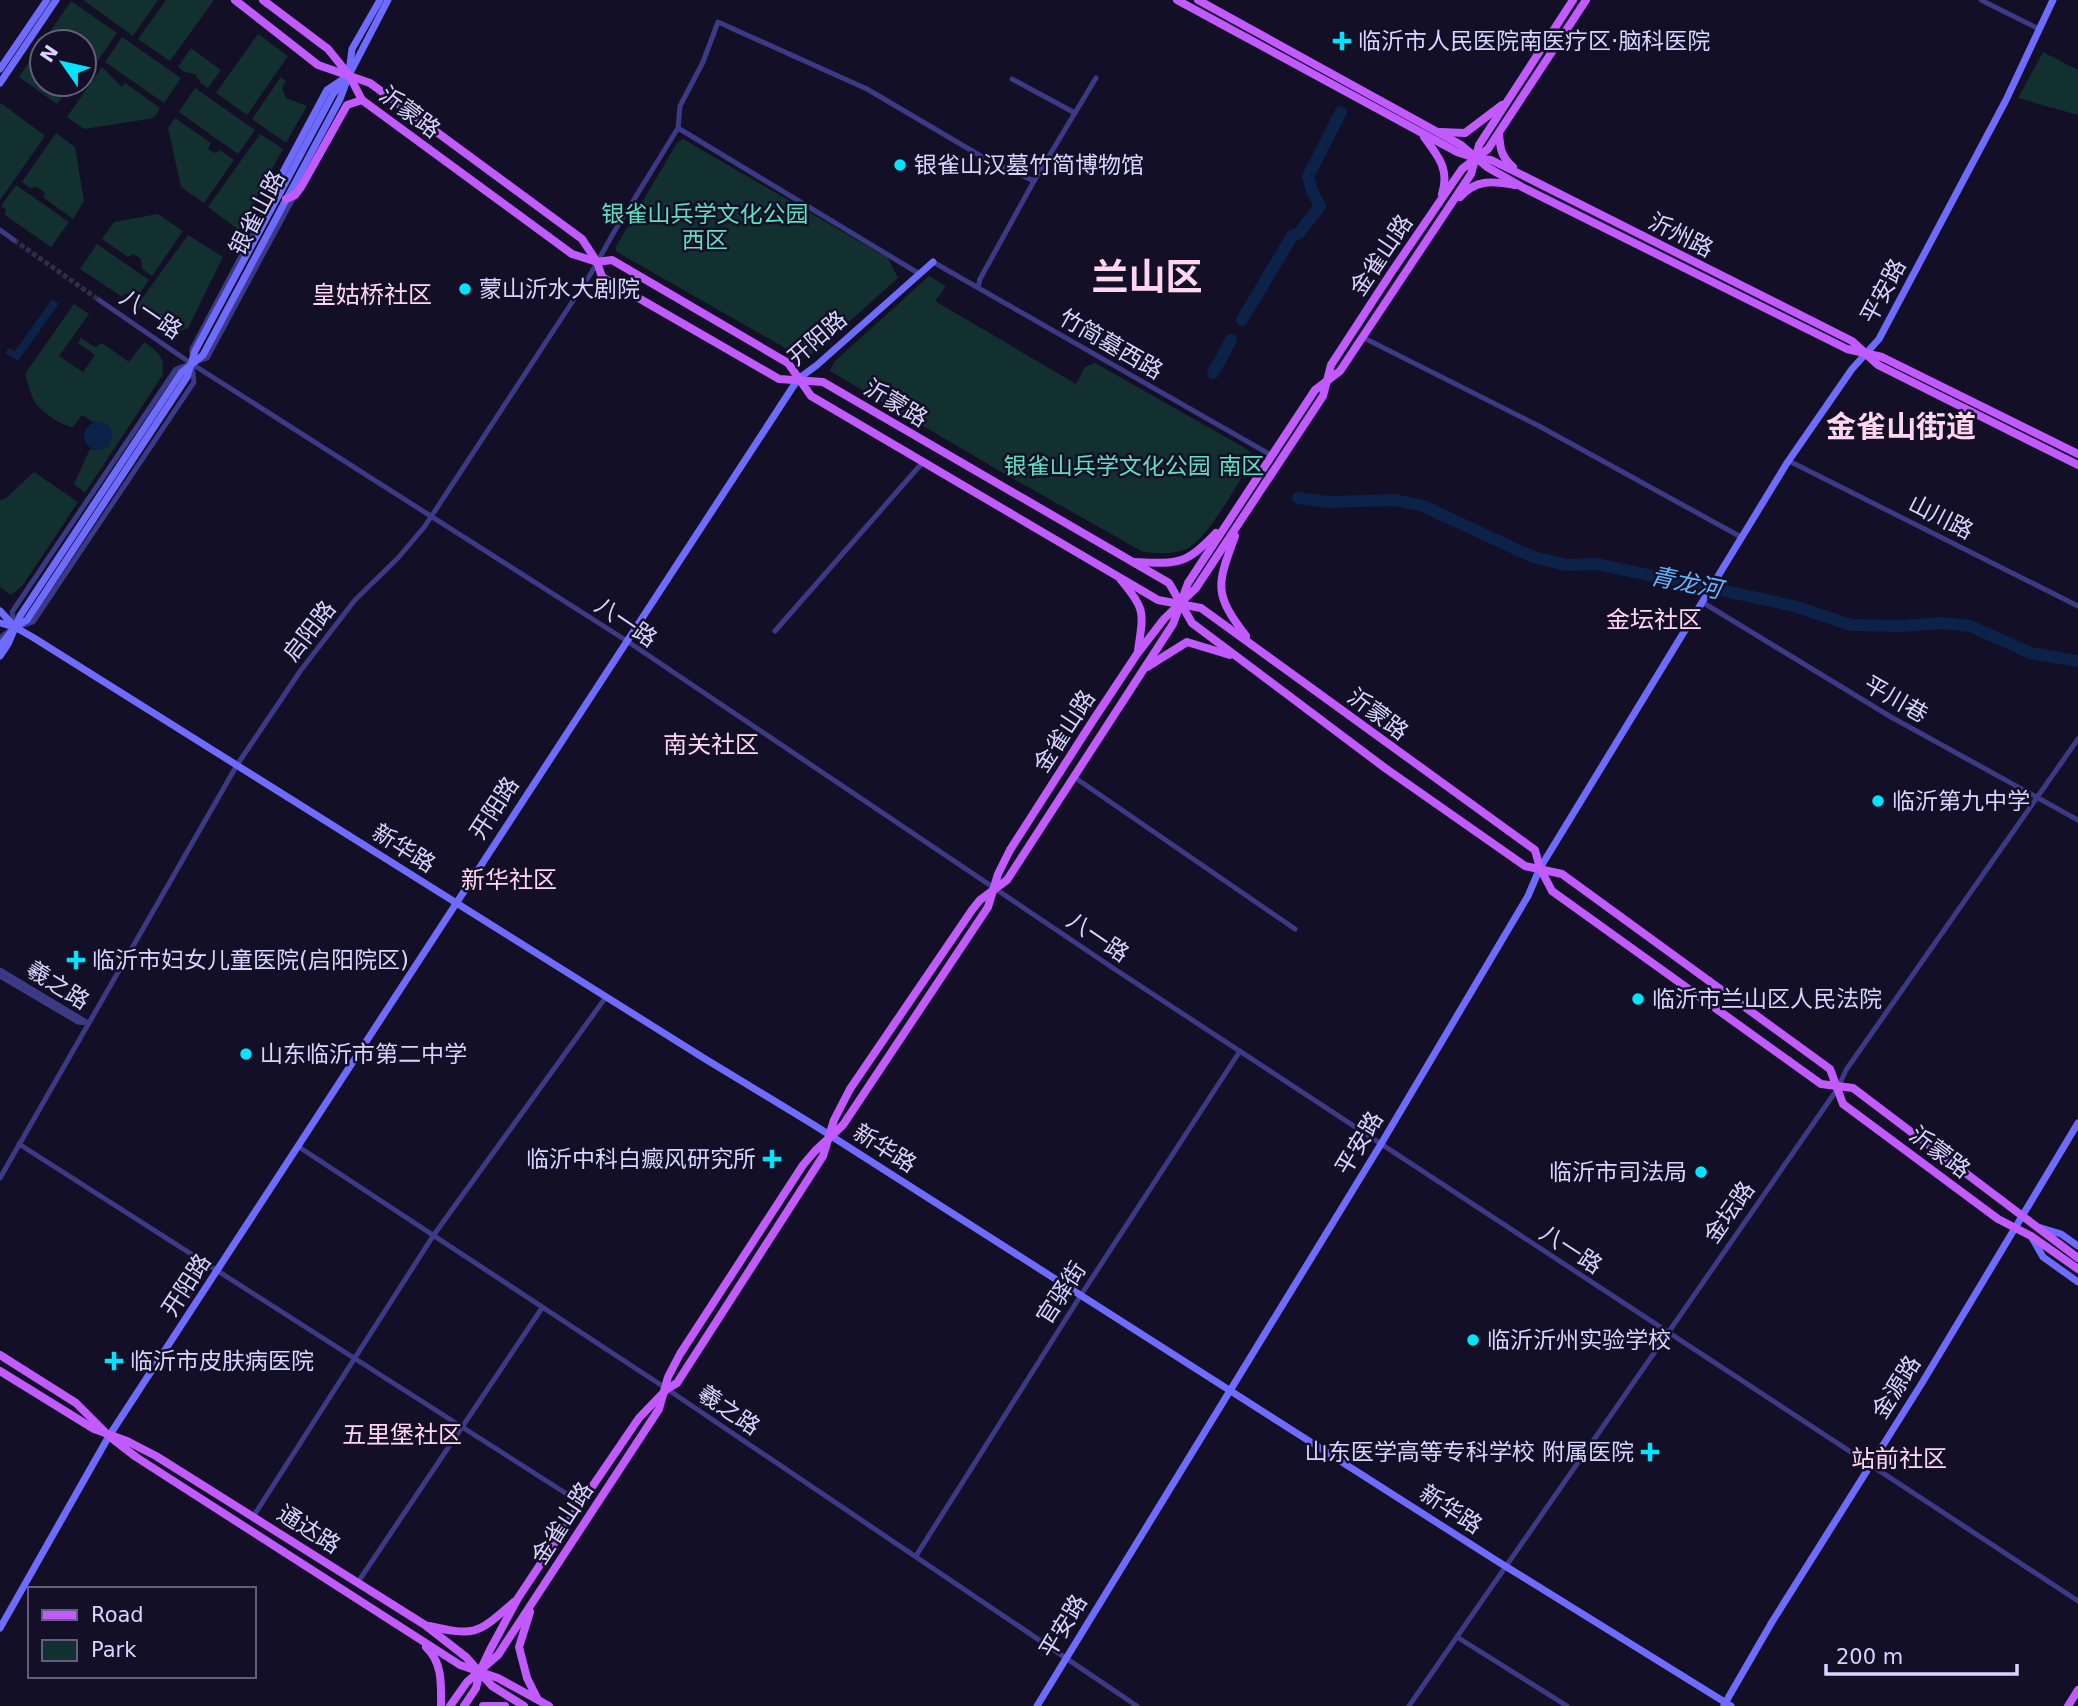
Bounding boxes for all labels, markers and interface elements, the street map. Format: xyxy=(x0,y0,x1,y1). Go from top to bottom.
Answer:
north arrow xyxy=(28,28,98,98)
place label: 临沂市人民医院南医疗区·脑科医院 xyxy=(1358,28,1710,54)
marker: 临沂市人民医院南医疗区·脑科医院 xyxy=(1332,31,1352,51)
text: N xyxy=(35,41,62,66)
street label: 沂蒙路 xyxy=(375,81,445,143)
place label: 银雀山汉墓竹简博物馆 xyxy=(914,152,1144,178)
marker: 银雀山汉墓竹简博物馆 xyxy=(892,157,908,173)
street label: 银雀山路 xyxy=(224,166,290,260)
park label: 银雀山兵学文化公园 西区 xyxy=(602,201,809,253)
street label: 沂州路 xyxy=(1644,208,1718,262)
street label: 金雀山路 xyxy=(1344,210,1418,300)
street label: 平安路 xyxy=(1855,254,1911,328)
district label: 兰山区 xyxy=(1092,256,1203,299)
place label: 蒙山沂水大剧院 xyxy=(479,276,640,302)
district label: 皇姑桥社区 xyxy=(312,281,432,309)
marker: 蒙山沂水大剧院 xyxy=(457,281,473,297)
street label: 八一路 xyxy=(115,284,187,344)
street label: 竹简墓西路 xyxy=(1055,304,1167,384)
street label: 开阳路 xyxy=(782,306,852,370)
street label: 沂蒙路 xyxy=(860,374,932,432)
district label: 金雀山街道 xyxy=(1826,409,1976,444)
park label: 银雀山兵学文化公园 南区 xyxy=(1004,453,1264,479)
street label: 山川路 xyxy=(1904,490,1978,544)
water label: 青龙河 xyxy=(1648,562,1728,605)
street label: 八一路 xyxy=(590,592,662,652)
street label: 启阳路 xyxy=(278,596,340,666)
district label: 金坛社区 xyxy=(1606,606,1702,634)
street label: 平川巷 xyxy=(1860,670,1932,728)
street label: 沂蒙路 xyxy=(1343,683,1413,745)
street label: 金雀山路 xyxy=(1028,685,1100,777)
district label: 南关社区 xyxy=(663,731,759,759)
street label: 开阳路 xyxy=(464,772,524,844)
place label: 临沂第九中学 xyxy=(1892,788,2030,814)
marker: 临沂第九中学 xyxy=(1870,793,1886,809)
street label: 新华路 xyxy=(368,819,440,877)
district label: 新华社区 xyxy=(461,866,557,894)
street label: 八一路 xyxy=(1062,907,1134,967)
place label: 临沂市妇女儿童医院(启阳院区) xyxy=(92,947,409,973)
marker: 临沂市妇女儿童医院(启阳院区) xyxy=(66,950,86,970)
street label: 羲之路 xyxy=(22,956,94,1014)
place label: 临沂市兰山区人民法院 xyxy=(1652,986,1882,1012)
marker: 临沂市兰山区人民法院 xyxy=(1630,991,1646,1007)
place label: 山东临沂市第二中学 xyxy=(260,1041,467,1067)
marker: 山东临沂市第二中学 xyxy=(238,1046,254,1062)
street label: 平安路 xyxy=(1330,1107,1388,1179)
street label: 新华路 xyxy=(849,1119,921,1177)
street label: 沂蒙路 xyxy=(1905,1121,1975,1183)
place label: 临沂中科白癜风研究所 xyxy=(526,1146,756,1172)
marker: 临沂中科白癜风研究所 xyxy=(762,1149,782,1169)
place label: 临沂市司法局 xyxy=(1549,1159,1687,1185)
marker: 临沂市司法局 xyxy=(1693,1164,1709,1180)
street label: 金坛路 xyxy=(1699,1176,1759,1248)
street label: 八一路 xyxy=(1535,1219,1607,1279)
street label: 开阳路 xyxy=(156,1249,216,1321)
street label: 官驿街 xyxy=(1031,1257,1091,1329)
place label: 临沂沂州实验学校 xyxy=(1487,1327,1671,1353)
marker: 临沂沂州实验学校 xyxy=(1465,1332,1481,1348)
place label: 临沂市皮肤病医院 xyxy=(130,1348,314,1374)
marker: 临沂市皮肤病医院 xyxy=(104,1351,124,1371)
street label: 金源路 xyxy=(1867,1351,1925,1423)
street label: 羲之路 xyxy=(693,1380,765,1440)
district label: 五里堡社区 xyxy=(342,1421,462,1449)
place label: 山东医学高等专科学校 附属医院 xyxy=(1305,1439,1634,1465)
marker: 山东医学高等专科学校 附属医院 xyxy=(1640,1442,1660,1462)
district label: 站前社区 xyxy=(1851,1445,1947,1473)
street label: 金雀山路 xyxy=(526,1477,598,1569)
street label: 新华路 xyxy=(1415,1479,1487,1539)
street label: 通达路 xyxy=(273,1500,345,1558)
legend xyxy=(28,1587,256,1678)
street label: 平安路 xyxy=(1034,1590,1092,1662)
text: Road xyxy=(91,1603,144,1627)
scale bar xyxy=(1826,1632,2017,1676)
text: Park xyxy=(91,1638,137,1662)
text: 200 m xyxy=(1836,1645,1903,1669)

